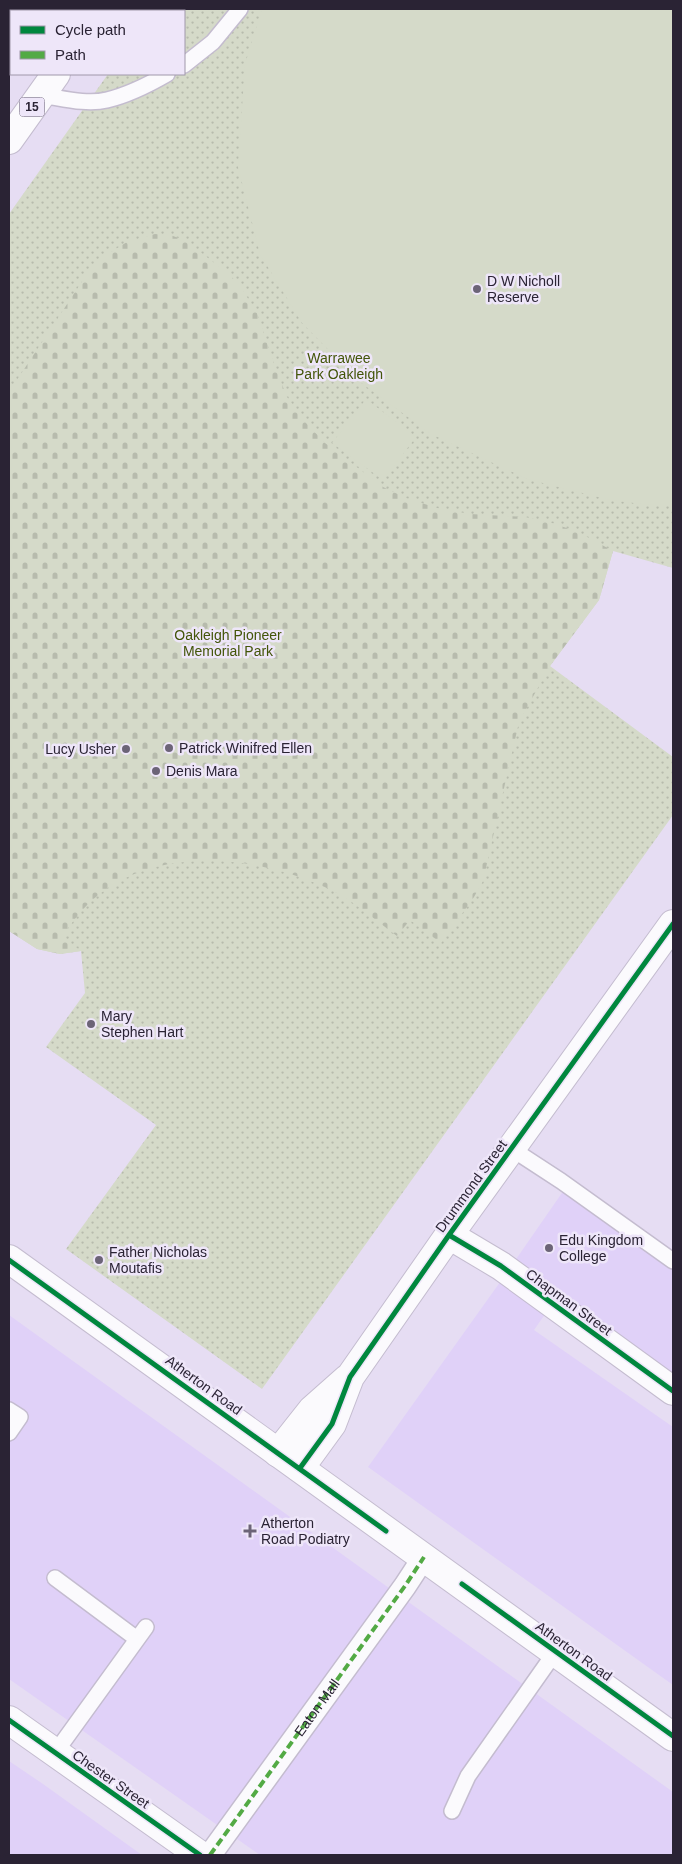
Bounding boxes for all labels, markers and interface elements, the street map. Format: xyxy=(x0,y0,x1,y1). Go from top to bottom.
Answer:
legend xyxy=(10,10,185,75)
text: Cycle path xyxy=(55,21,126,38)
text: Path xyxy=(55,46,86,63)
road number: 15 xyxy=(20,98,44,116)
place label: D W Nicholl Reserve xyxy=(487,273,560,305)
marker: D W Nicholl Reserve xyxy=(471,283,483,295)
park label: Warrawee Park Oakleigh xyxy=(295,350,383,382)
park label: Oakleigh Pioneer Memorial Park xyxy=(174,627,282,659)
place label: Patrick Winifred Ellen xyxy=(179,740,312,756)
place label: Lucy Usher xyxy=(45,741,116,757)
marker: Patrick Winifred Ellen xyxy=(163,742,175,754)
marker: Lucy Usher xyxy=(120,743,132,755)
place label: Denis Mara xyxy=(166,763,238,779)
marker: Denis Mara xyxy=(150,765,162,777)
place label: Mary Stephen Hart xyxy=(101,1008,184,1040)
marker: Mary Stephen Hart xyxy=(85,1018,97,1030)
street label: Drummond Street xyxy=(432,1137,510,1235)
place label: Edu Kingdom College xyxy=(559,1232,643,1264)
marker: Edu Kingdom College xyxy=(543,1242,555,1254)
place label: Father Nicholas Moutafis xyxy=(109,1244,207,1276)
marker: Father Nicholas Moutafis xyxy=(93,1254,105,1266)
street label: Chapman Street xyxy=(523,1266,615,1338)
street label: Atherton Road xyxy=(163,1352,245,1418)
place label: Atherton Road Podiatry xyxy=(261,1515,350,1547)
marker: Atherton Road Podiatry xyxy=(243,1524,257,1538)
street label: Atherton Road xyxy=(533,1618,615,1684)
street label: Eaton Mall xyxy=(291,1676,343,1739)
street label: Chester Street xyxy=(69,1747,153,1812)

